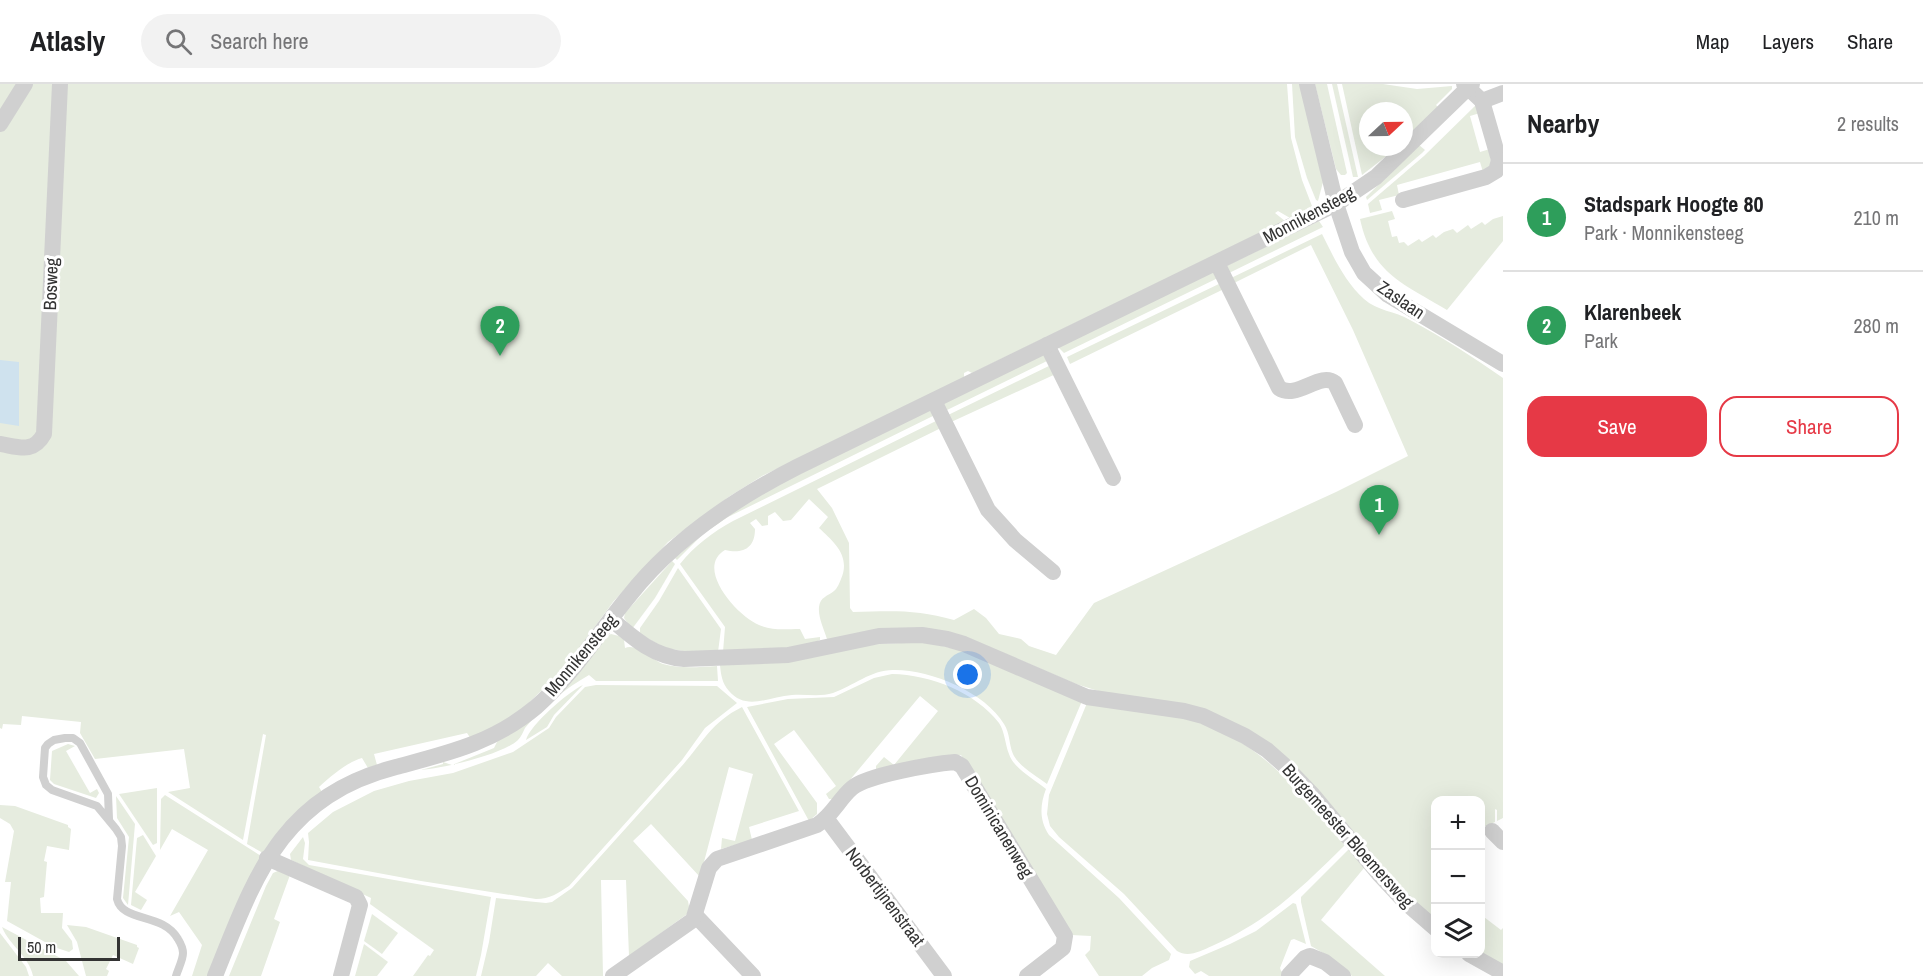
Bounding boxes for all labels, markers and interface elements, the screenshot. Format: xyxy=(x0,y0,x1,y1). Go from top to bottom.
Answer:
search box xyxy=(141,14,561,68)
text: Atlasly xyxy=(30,22,105,60)
icon: search xyxy=(162,25,195,58)
text: Search here xyxy=(210,26,309,56)
text: Map xyxy=(1696,27,1729,56)
text: Layers xyxy=(1762,27,1814,56)
text: Share xyxy=(1847,27,1893,56)
north arrow xyxy=(1359,102,1413,156)
text: Nearby xyxy=(1527,106,1599,141)
text: 2 results xyxy=(1837,110,1899,137)
street label: Monnikensteeg xyxy=(1258,179,1360,249)
text: Stadspark Hoogte 80 xyxy=(1584,189,1763,219)
text: 1 xyxy=(1542,204,1551,231)
text: 210 m xyxy=(1853,204,1899,231)
text: Park · Monnikensteeg xyxy=(1584,219,1744,246)
street label: Bosweg xyxy=(37,257,64,311)
street label: Zaslaan xyxy=(1373,275,1430,325)
text: Klarenbeek xyxy=(1584,297,1681,327)
pin: 2 xyxy=(480,306,520,356)
text: 2 xyxy=(1542,312,1551,339)
text: 280 m xyxy=(1853,312,1899,339)
text: Park xyxy=(1584,327,1618,354)
button: Save xyxy=(1527,396,1707,457)
button: Share xyxy=(1719,396,1899,457)
pin: 1 xyxy=(1360,486,1398,535)
street label: Monnikensteeg xyxy=(539,607,623,701)
your location xyxy=(953,660,982,689)
street label: Burgemeester Bloemersweg xyxy=(1277,758,1420,914)
street label: Dominicanenweg xyxy=(959,771,1040,883)
map controls xyxy=(1431,796,1485,958)
button: + xyxy=(1431,796,1485,850)
street label: Norbertijnenstraat xyxy=(840,842,931,951)
button: − xyxy=(1431,850,1485,904)
button: layers xyxy=(1431,904,1485,958)
scale bar xyxy=(18,934,120,962)
text: 50 m xyxy=(27,936,56,958)

